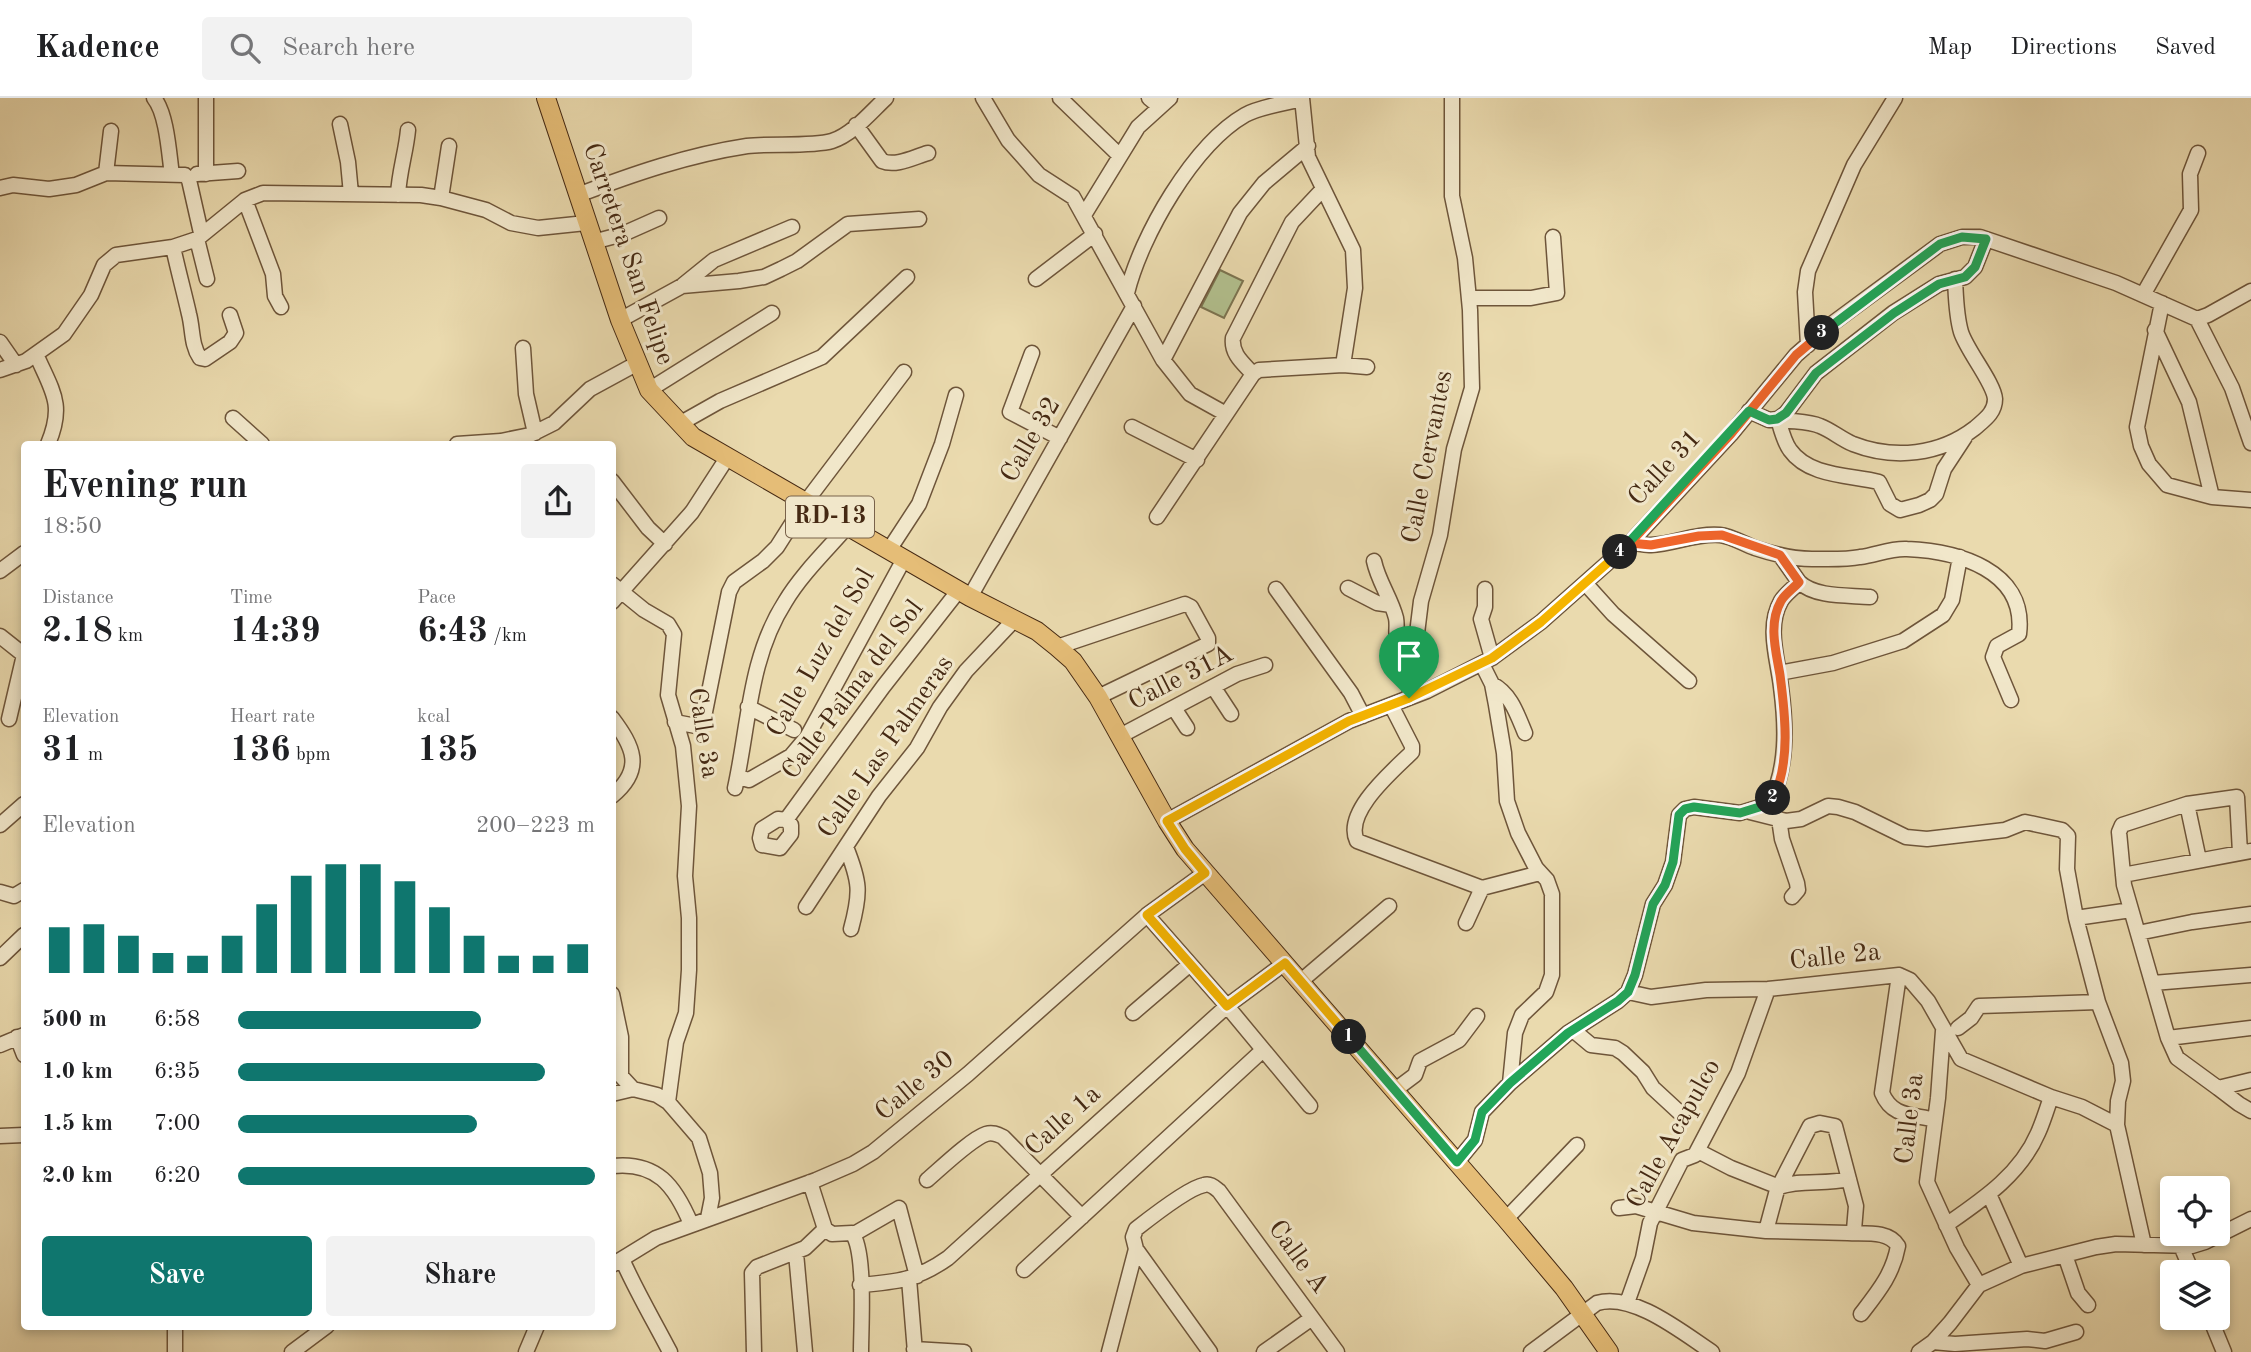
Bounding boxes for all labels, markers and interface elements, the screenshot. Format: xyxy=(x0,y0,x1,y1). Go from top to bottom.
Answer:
search box xyxy=(202,17,692,80)
icon: search xyxy=(226,29,264,67)
text: Kadence xyxy=(35,32,160,65)
text: Search here xyxy=(282,35,415,61)
text: Map xyxy=(1928,36,1972,60)
text: Directions xyxy=(2010,36,2117,60)
text: Saved xyxy=(2155,36,2216,60)
street label: Carretera San Felipe xyxy=(578,140,678,368)
pin: 3 xyxy=(1804,316,1840,350)
text: 3 xyxy=(1816,323,1827,342)
street label: Calle Cervantes xyxy=(1398,368,1458,546)
street label: Calle 32 xyxy=(996,393,1066,487)
street label: Calle 31 xyxy=(1624,425,1706,511)
button: share xyxy=(521,464,595,538)
text: Evening run xyxy=(42,468,248,506)
road number: RD-13 xyxy=(786,496,874,538)
text: 18:50 xyxy=(42,515,102,538)
pin: 4 xyxy=(1602,534,1638,570)
text: 4 xyxy=(1614,542,1625,561)
street label: Calle Luz del Sol xyxy=(762,564,880,742)
text: Distance xyxy=(42,589,114,608)
text: Time xyxy=(230,589,272,608)
text: Pace xyxy=(417,589,456,608)
street label: Calle Palma del Sol xyxy=(777,596,929,784)
text: 2.18 xyxy=(42,614,113,649)
text: 14:39 xyxy=(230,614,321,649)
text: 6:43 xyxy=(417,614,488,649)
pin xyxy=(1379,626,1439,698)
text: km xyxy=(113,627,143,646)
text: /km xyxy=(488,627,527,646)
icon: arrive xyxy=(1390,637,1428,675)
street label: Calle 31A xyxy=(1124,641,1238,715)
street label: Calle Las Palmeras xyxy=(813,651,959,843)
street label: Calle 3a xyxy=(683,686,723,780)
text: Elevation xyxy=(42,708,119,727)
text: Heart rate xyxy=(230,708,315,727)
text: kcal xyxy=(417,708,450,727)
text: 31 xyxy=(42,733,83,768)
text: 136 xyxy=(230,733,291,768)
text: 135 xyxy=(417,733,478,768)
text: m xyxy=(83,746,103,765)
text: bpm xyxy=(291,746,331,765)
pin: 2 xyxy=(1756,780,1790,816)
text: 2 xyxy=(1767,788,1778,807)
text: Elevation xyxy=(42,814,136,837)
text: 200–223 m xyxy=(476,814,595,837)
street label: Calle 2a xyxy=(1788,939,1882,975)
text: 500 m xyxy=(42,1008,107,1031)
text: 6:58 xyxy=(154,1008,200,1031)
pin: 1 xyxy=(1332,1020,1366,1054)
text: 1 xyxy=(1343,1027,1354,1046)
street label: Calle 30 xyxy=(871,1046,959,1126)
street label: Calle Acapulco xyxy=(1622,1055,1726,1213)
text: 1.0 km xyxy=(42,1060,113,1083)
text: 6:35 xyxy=(154,1060,200,1083)
street label: Calle 3a xyxy=(1892,1072,1928,1166)
street label: Calle 1a xyxy=(1020,1081,1106,1161)
text: 1.5 km xyxy=(42,1112,113,1135)
text: 7:00 xyxy=(154,1112,200,1135)
text: 2.0 km xyxy=(42,1164,113,1187)
text: 6:20 xyxy=(154,1164,200,1187)
map controls xyxy=(2160,1176,2230,1330)
button: locate xyxy=(2160,1176,2230,1246)
street label: Calle A xyxy=(1263,1216,1333,1298)
button: Save xyxy=(42,1236,312,1316)
button: Share xyxy=(326,1236,595,1316)
button: layers xyxy=(2160,1260,2230,1330)

